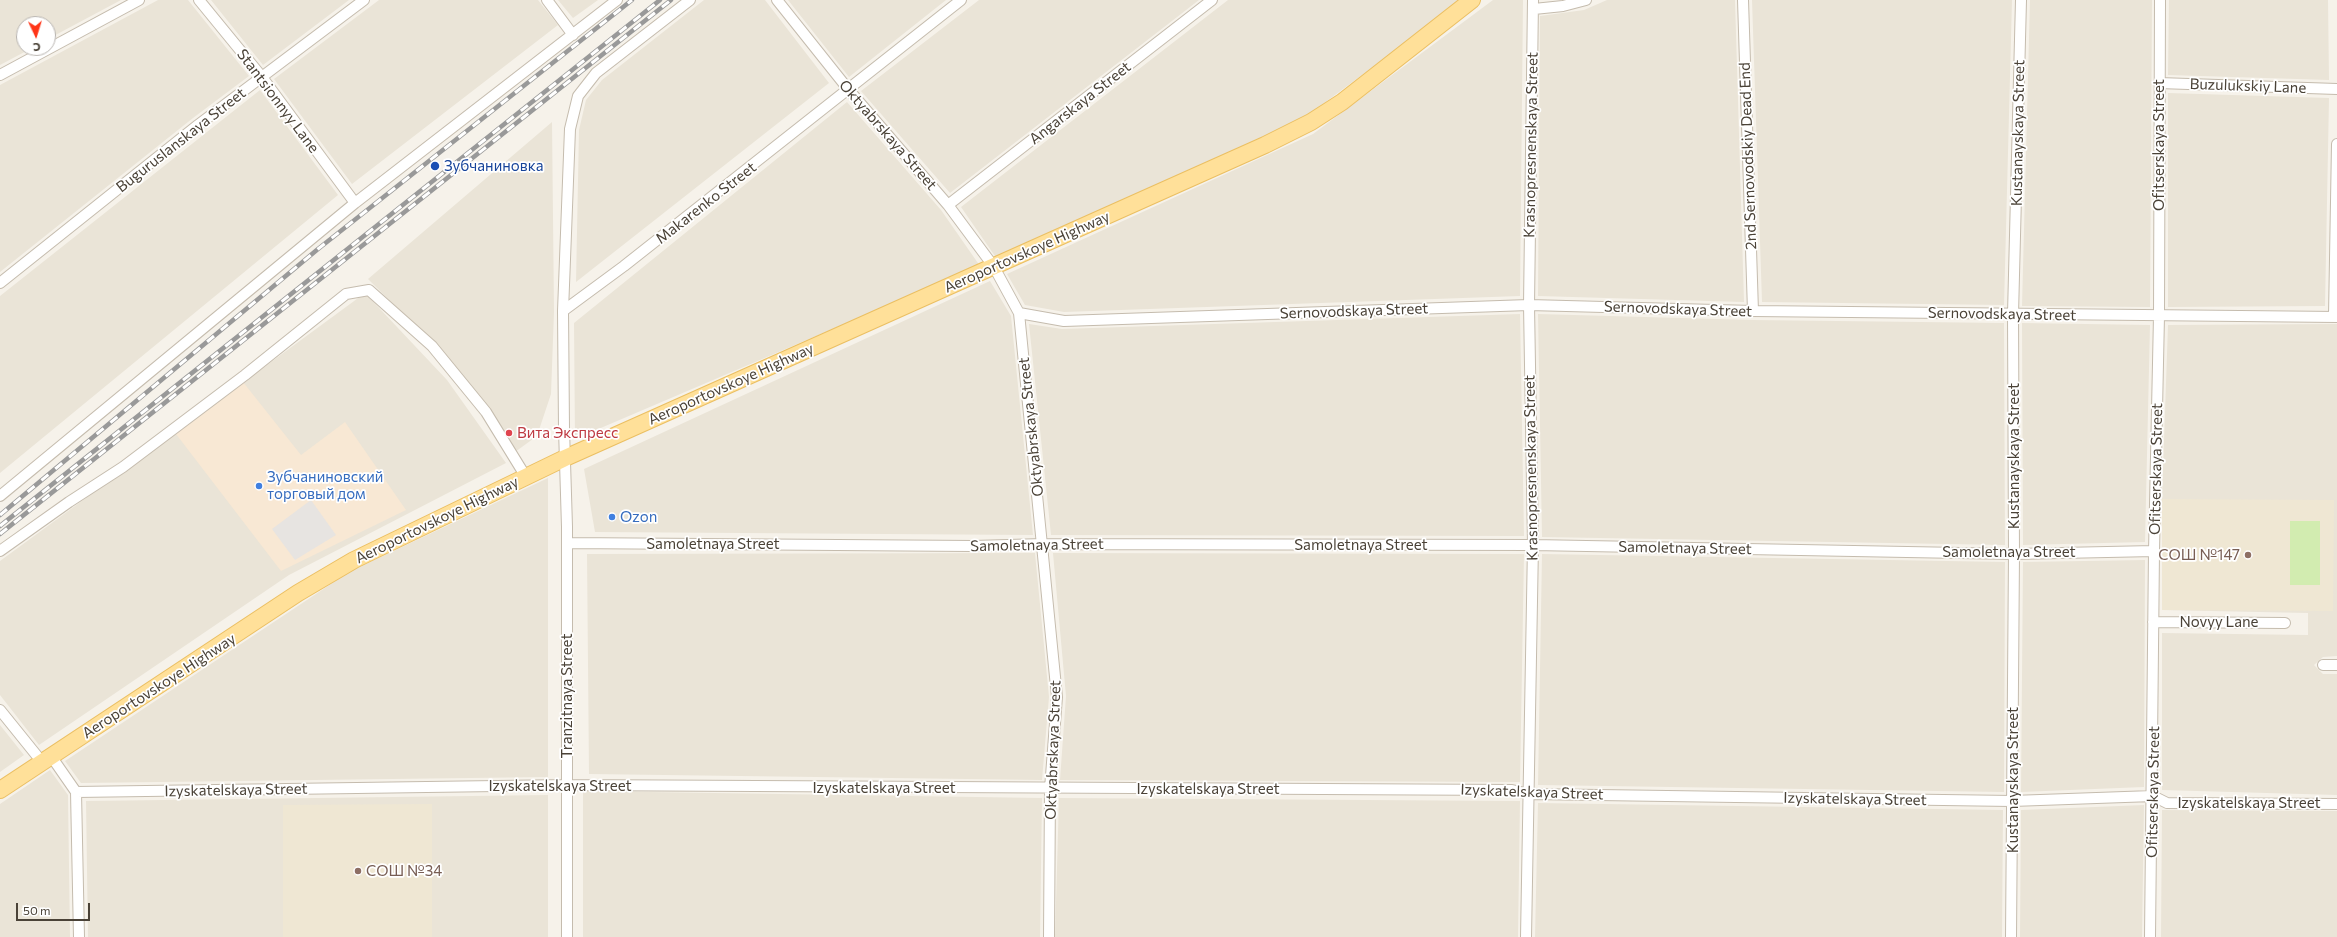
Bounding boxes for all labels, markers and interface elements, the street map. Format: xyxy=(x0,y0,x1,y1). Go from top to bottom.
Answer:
north arrow xyxy=(16,16,56,56)
text: С xyxy=(33,41,41,54)
street label: Stantsionnyy Lane xyxy=(233,46,323,156)
street label: Krasnopresnenskaya Street xyxy=(1520,52,1542,238)
street label: Angarskaya Street xyxy=(1026,58,1134,148)
street label: Kustanayskaya Street xyxy=(2008,60,2028,206)
street label: 2nd Sernovodskiy Dead End xyxy=(1736,62,1760,250)
street label: Buzulukskiy Lane xyxy=(2189,75,2307,97)
street label: Oktyabrskaya Street xyxy=(835,76,941,194)
street label: Ofitserskaya Street xyxy=(2150,79,2168,211)
street label: Buguruslanskaya Street xyxy=(113,84,249,196)
place label: Зубчаниновка xyxy=(444,157,544,175)
street label: Makarenko Street xyxy=(652,158,760,248)
marker: Зубчаниновка xyxy=(429,160,441,172)
street label: Aeroportovskoye Highway xyxy=(941,207,1113,297)
street label: Sernovodskaya Street xyxy=(1604,297,1752,321)
street label: Sernovodskaya Street xyxy=(1280,299,1428,323)
street label: Sernovodskaya Street xyxy=(1928,304,2076,324)
street label: Aeroportovskoye Highway xyxy=(645,339,817,429)
street label: Oktyabrskaya Street xyxy=(1015,356,1047,498)
street label: Krasnopresnenskaya Street xyxy=(1520,375,1542,561)
street label: Kustanayskaya Street xyxy=(2005,383,2023,529)
street label: Ofitserskaya Street xyxy=(2146,403,2166,535)
place label: Вита Экспресс xyxy=(517,424,618,442)
marker: Вита Экспресс xyxy=(504,428,514,438)
place label: Зубчаниновский торговый дом xyxy=(267,468,383,503)
street label: Aeroportovskoye Highway xyxy=(352,473,522,567)
marker: Зубчаниновский торговый дом xyxy=(254,481,264,491)
place label: Ozon xyxy=(620,508,657,526)
marker: Ozon xyxy=(607,512,617,522)
street label: Samoletnaya Street xyxy=(646,535,780,553)
street label: Samoletnaya Street xyxy=(970,535,1104,555)
street label: Samoletnaya Street xyxy=(1294,536,1428,554)
street label: Samoletnaya Street xyxy=(1618,538,1752,558)
street label: Samoletnaya Street xyxy=(1942,543,2076,561)
place label: СОШ №147 xyxy=(2158,546,2240,564)
marker: СОШ №147 xyxy=(2243,550,2253,560)
street label: Novyy Lane xyxy=(2179,613,2259,631)
street label: Aeroportovskoye Highway xyxy=(79,630,239,742)
street label: Tranzitnaya Street xyxy=(558,633,576,759)
street label: Oktyabrskaya Street xyxy=(1042,680,1064,820)
street label: Kustanayskaya Street xyxy=(2004,707,2022,853)
street label: Ofitserskaya Street xyxy=(2143,726,2163,858)
street label: Izyskatelskaya Street xyxy=(488,777,632,795)
street label: Izyskatelskaya Street xyxy=(812,779,956,797)
street label: Izyskatelskaya Street xyxy=(164,780,308,800)
street label: Izyskatelskaya Street xyxy=(1136,780,1280,798)
street label: Izyskatelskaya Street xyxy=(1460,781,1604,803)
street label: Izyskatelskaya Street xyxy=(1783,789,1927,809)
street label: Izyskatelskaya Street xyxy=(2177,794,2321,812)
place label: СОШ №34 xyxy=(366,862,442,880)
marker: СОШ №34 xyxy=(353,866,363,876)
scale bar xyxy=(18,895,92,921)
text: 50 m xyxy=(23,903,51,917)

